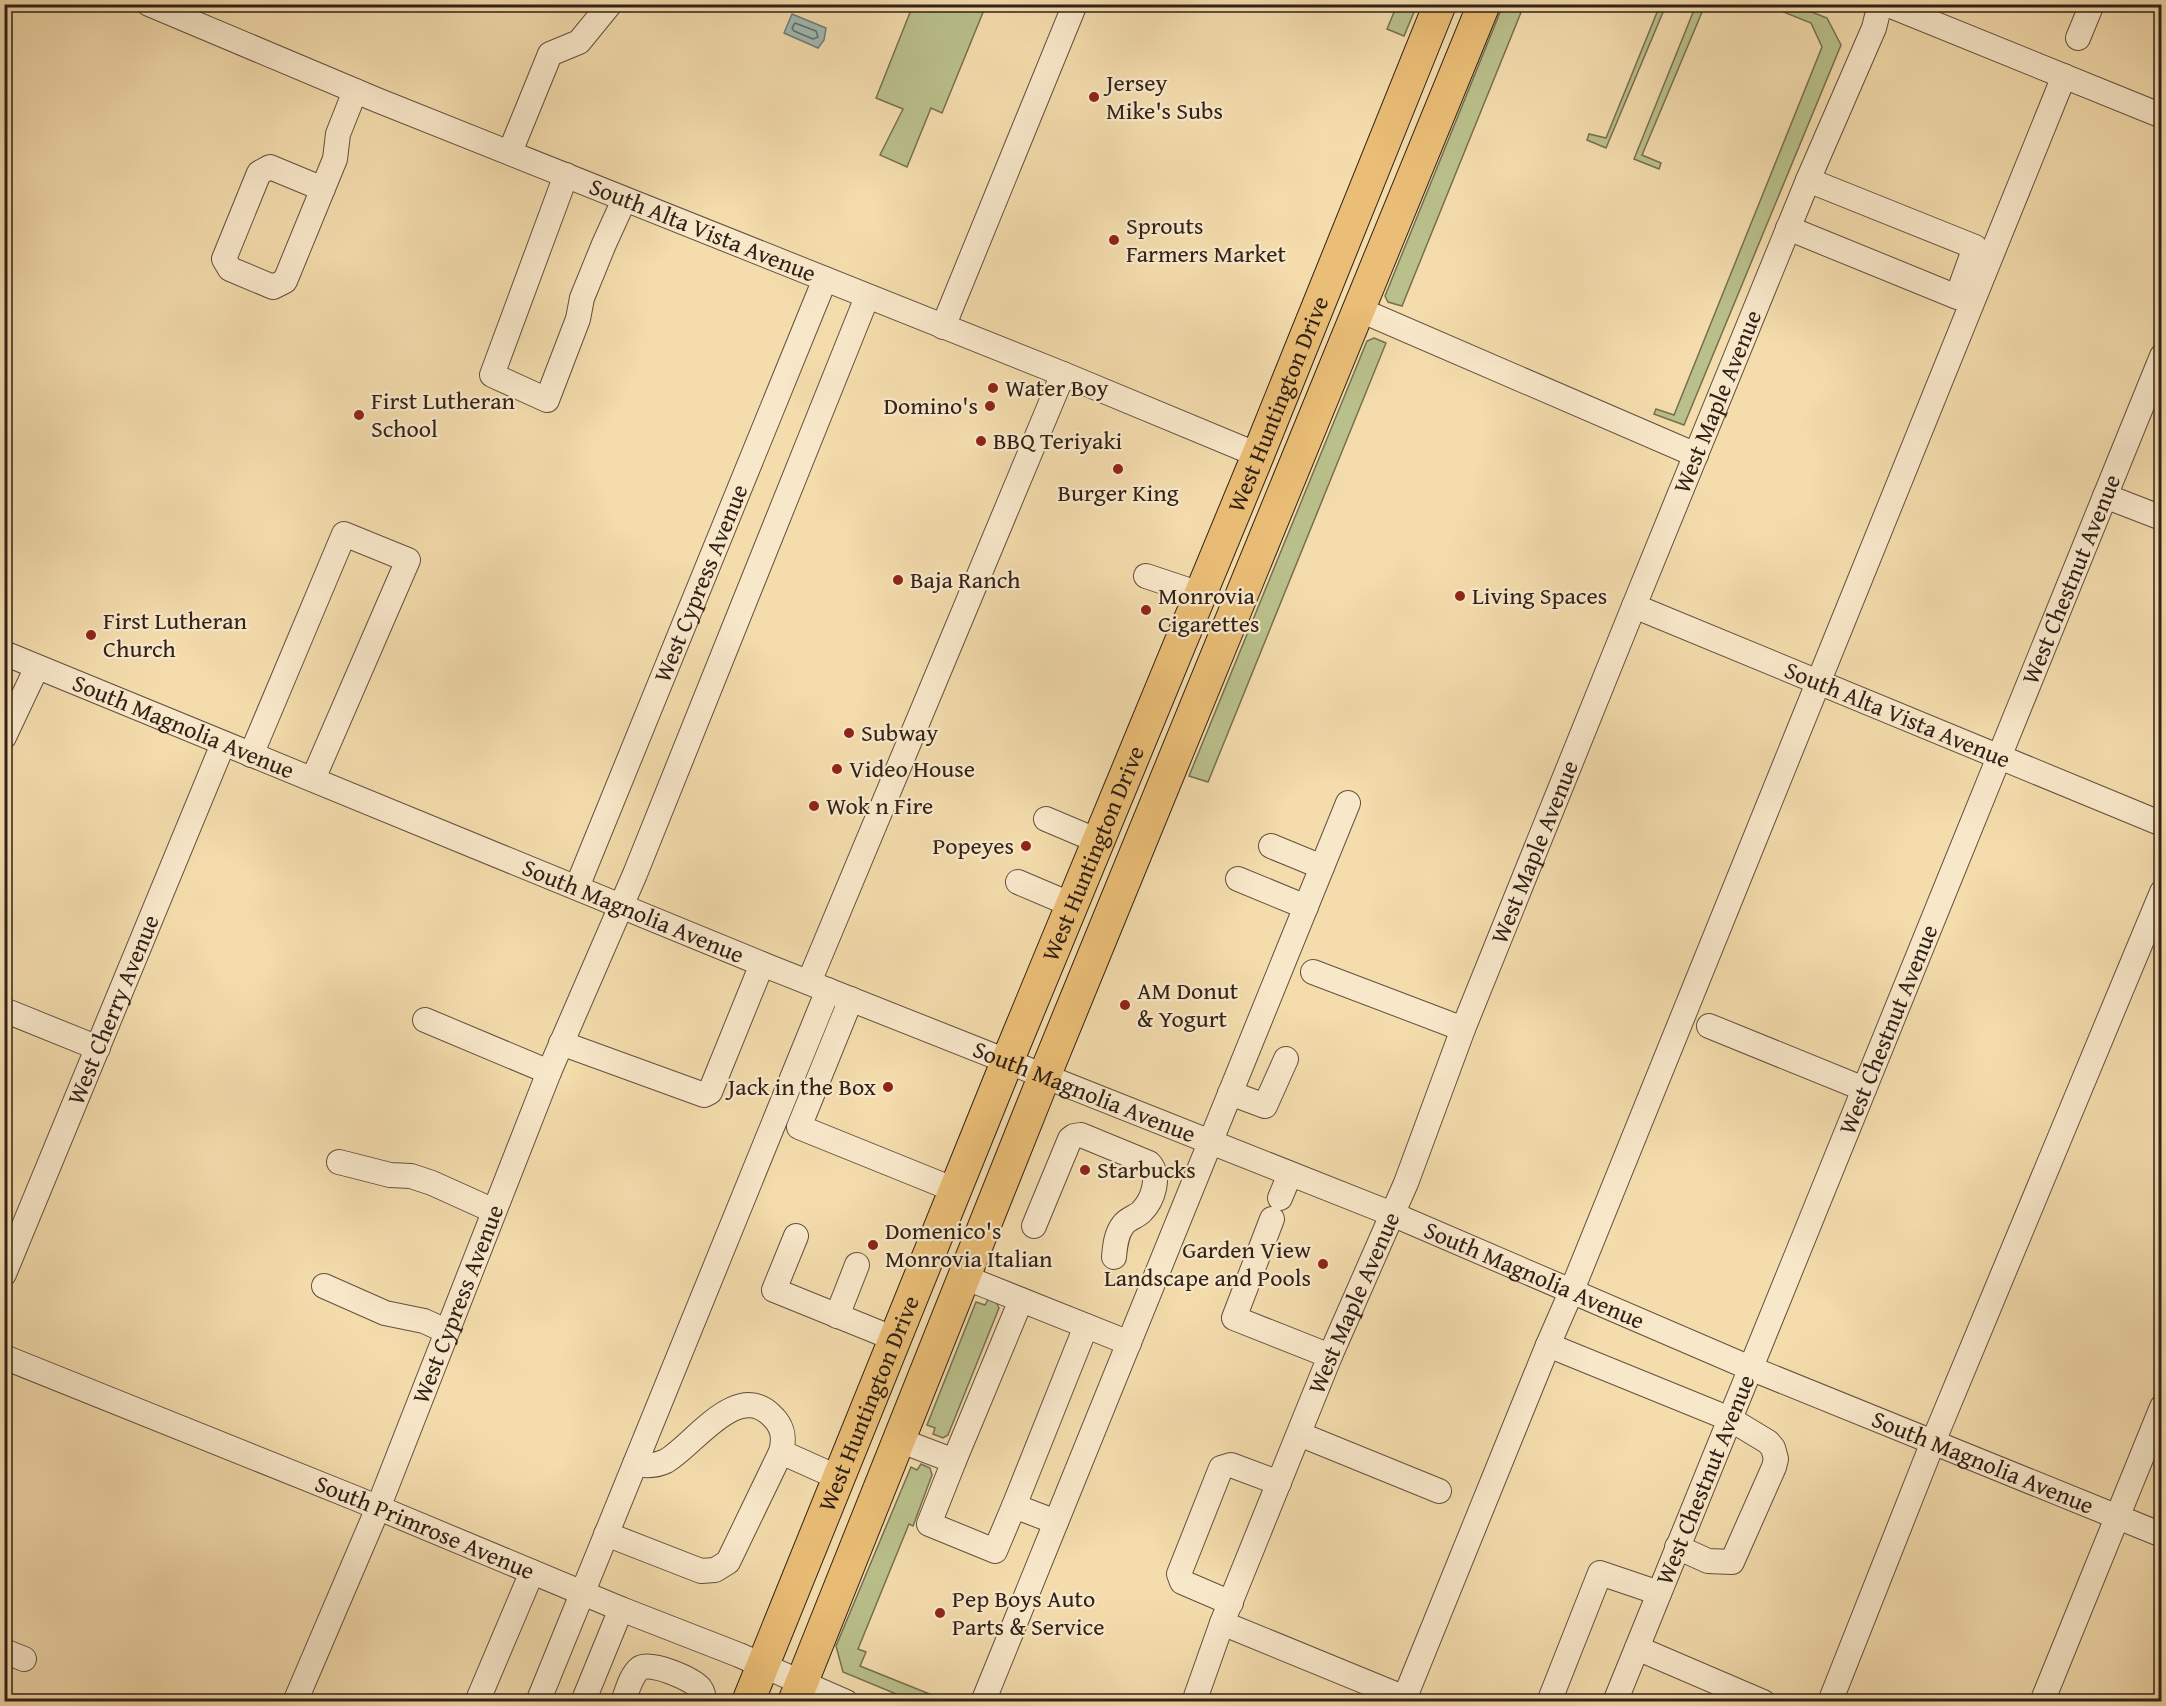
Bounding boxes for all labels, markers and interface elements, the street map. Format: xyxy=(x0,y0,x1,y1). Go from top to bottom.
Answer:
place label: Jersey Mike's Subs xyxy=(1103,65,1223,128)
marker: Jersey Mike's Subs xyxy=(1087,90,1101,104)
street label: South Alta Vista Avenue xyxy=(584,169,821,291)
place label: Sprouts Farmers Market xyxy=(1126,208,1286,271)
marker: Sprouts Farmers Market xyxy=(1107,233,1121,247)
street label: West Huntington Drive xyxy=(1218,291,1337,517)
street label: West Maple Avenue xyxy=(1664,305,1770,498)
place label: Water Boy xyxy=(1005,370,1109,405)
marker: Water Boy xyxy=(986,381,1000,395)
place label: First Lutheran School xyxy=(371,383,516,446)
place label: Domino's xyxy=(883,388,978,423)
marker: Domino's xyxy=(983,399,997,413)
marker: First Lutheran School xyxy=(352,408,366,422)
place label: BBQ Teriyaki xyxy=(993,423,1123,458)
marker: BBQ Teriyaki xyxy=(974,434,988,448)
marker: Burger King xyxy=(1111,462,1125,476)
street label: West Chestnut Avenue xyxy=(2012,469,2129,689)
place label: Burger King xyxy=(1057,475,1179,510)
street label: West Cypress Avenue xyxy=(644,479,756,687)
place label: Baja Ranch xyxy=(910,562,1021,597)
marker: Baja Ranch xyxy=(891,573,905,587)
place label: Monrovia Cigarettes xyxy=(1158,578,1260,641)
place label: Living Spaces xyxy=(1472,578,1607,613)
marker: Living Spaces xyxy=(1453,589,1467,603)
place label: First Lutheran Church xyxy=(103,603,248,666)
marker: Monrovia Cigarettes xyxy=(1139,603,1153,617)
marker: First Lutheran Church xyxy=(84,628,98,642)
street label: South Alta Vista Avenue xyxy=(1779,652,2016,777)
street label: South Magnolia Avenue xyxy=(67,665,300,787)
place label: Subway xyxy=(861,715,938,750)
marker: Subway xyxy=(842,726,856,740)
street label: West Huntington Drive xyxy=(1033,740,1153,967)
place label: Video House xyxy=(849,751,975,786)
street label: West Maple Avenue xyxy=(1481,755,1587,949)
marker: Video House xyxy=(830,762,844,776)
place label: Wok n Fire xyxy=(826,788,933,823)
marker: Wok n Fire xyxy=(807,799,821,813)
place label: Popeyes xyxy=(932,828,1014,863)
marker: Popeyes xyxy=(1019,839,1033,853)
street label: South Magnolia Avenue xyxy=(517,850,750,972)
street label: West Cherry Avenue xyxy=(58,909,168,1110)
street label: West Chestnut Avenue xyxy=(1830,919,1946,1140)
place label: AM Donut & Yogurt xyxy=(1137,973,1239,1036)
marker: AM Donut & Yogurt xyxy=(1118,998,1132,1012)
street label: South Magnolia Avenue xyxy=(968,1031,1201,1151)
place label: Jack in the Box xyxy=(725,1069,877,1104)
marker: Jack in the Box xyxy=(881,1080,895,1094)
place label: Starbucks xyxy=(1097,1152,1196,1187)
marker: Starbucks xyxy=(1078,1163,1092,1177)
street label: West Cypress Avenue xyxy=(403,1199,512,1409)
street label: West Maple Avenue xyxy=(1299,1206,1408,1399)
street label: South Magnolia Avenue xyxy=(1419,1212,1650,1338)
place label: Domenico's Monrovia Italian xyxy=(885,1213,1053,1276)
place label: Garden View Landscape and Pools xyxy=(1104,1232,1311,1295)
marker: Domenico's Monrovia Italian xyxy=(866,1238,880,1252)
marker: Garden View Landscape and Pools xyxy=(1316,1257,1330,1271)
street label: West Huntington Drive xyxy=(809,1290,928,1517)
street label: West Chestnut Avenue xyxy=(1647,1369,1763,1590)
street label: South Magnolia Avenue xyxy=(1867,1401,2099,1523)
street label: South Primrose Avenue xyxy=(310,1466,540,1588)
place label: Pep Boys Auto Parts & Service xyxy=(952,1581,1104,1644)
marker: Pep Boys Auto Parts & Service xyxy=(933,1606,947,1620)

